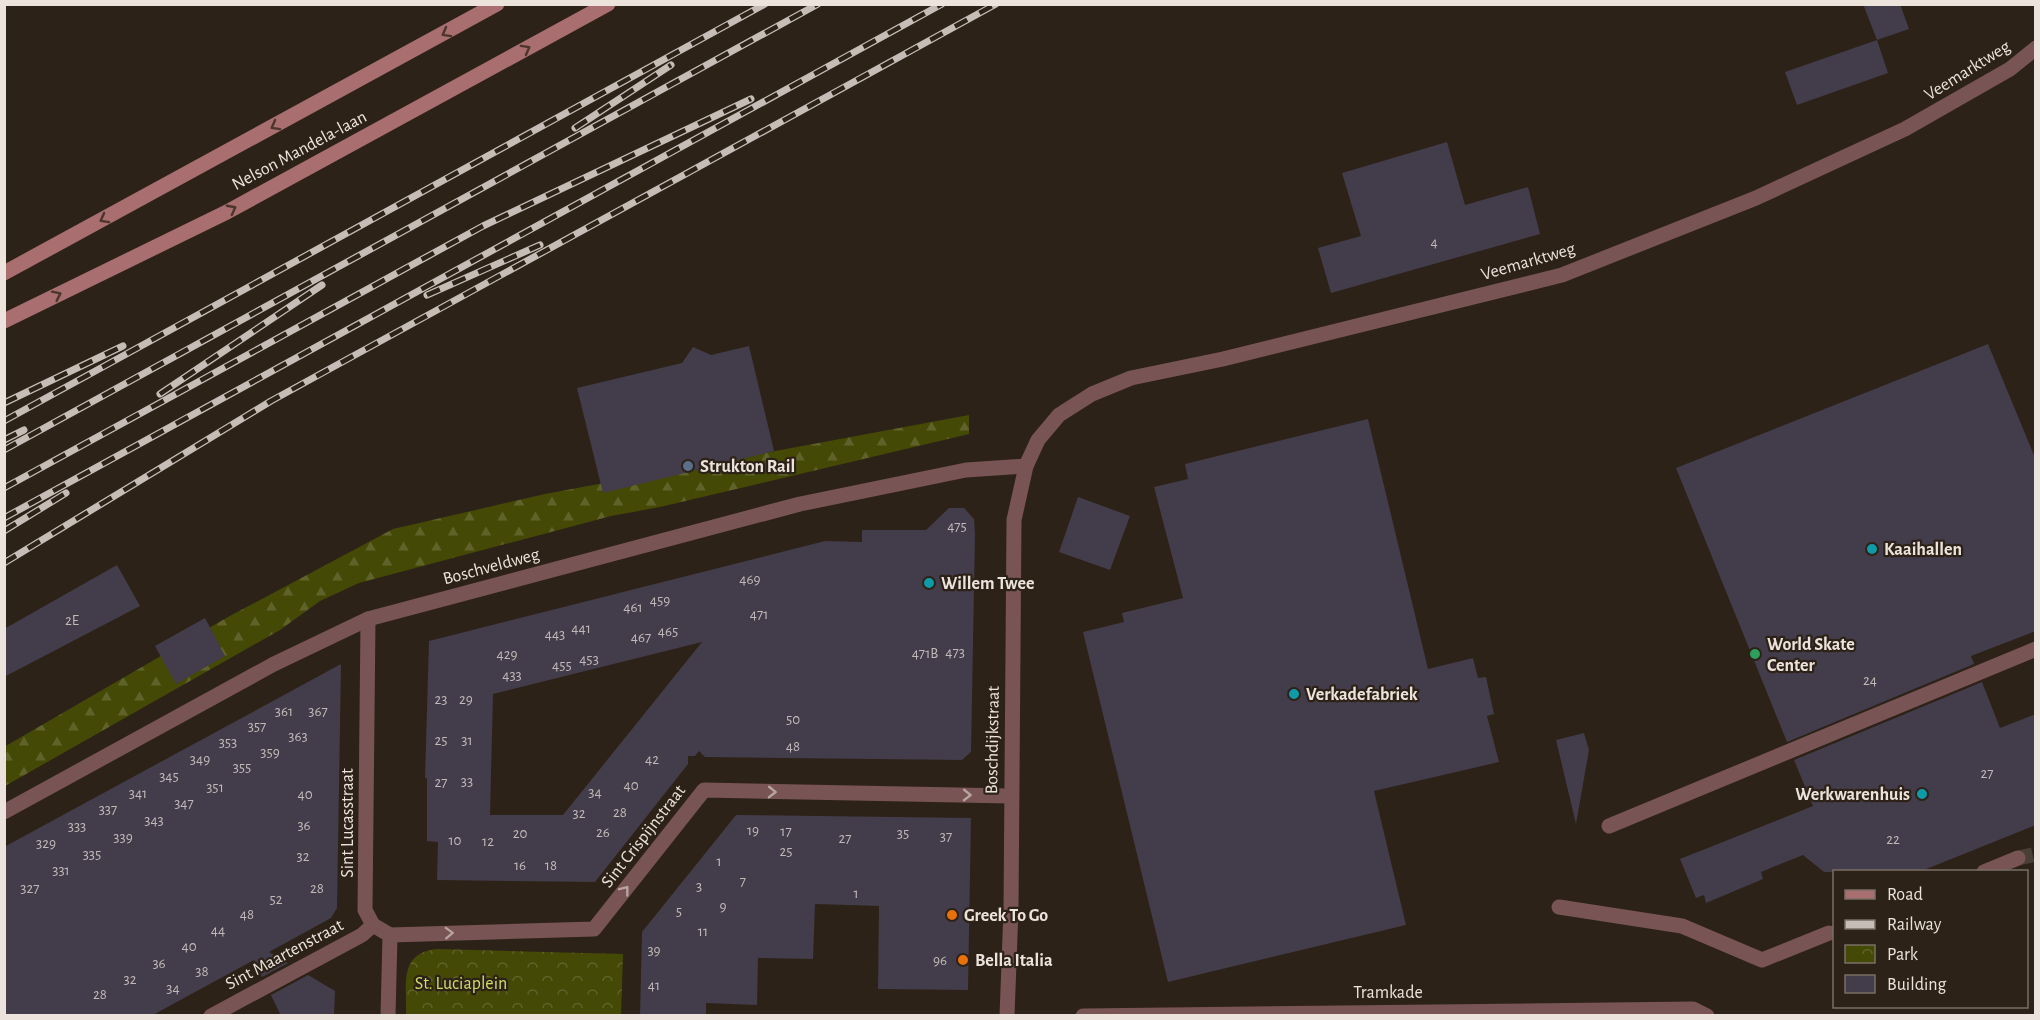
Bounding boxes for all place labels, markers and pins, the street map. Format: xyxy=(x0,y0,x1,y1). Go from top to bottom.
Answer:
place label: Strukton Rail xyxy=(700,458,795,476)
marker: Strukton Rail xyxy=(681,459,695,473)
place label: Kaaihallen xyxy=(1884,541,1962,559)
marker: Kaaihallen xyxy=(1865,542,1879,556)
place label: Willem Twee xyxy=(941,575,1034,593)
marker: Willem Twee xyxy=(922,576,936,590)
place label: World Skate Center xyxy=(1767,636,1855,675)
marker: World Skate Center xyxy=(1748,647,1762,661)
place label: Verkadefabriek xyxy=(1306,686,1418,704)
marker: Verkadefabriek xyxy=(1287,687,1301,701)
place label: Werkwarenhuis xyxy=(1795,786,1910,804)
marker: Werkwarenhuis xyxy=(1915,787,1929,801)
place label: Greek To Go xyxy=(964,907,1048,925)
marker: Greek To Go xyxy=(945,908,959,922)
place label: Bella Italia xyxy=(975,952,1053,970)
marker: Bella Italia xyxy=(956,953,970,967)

